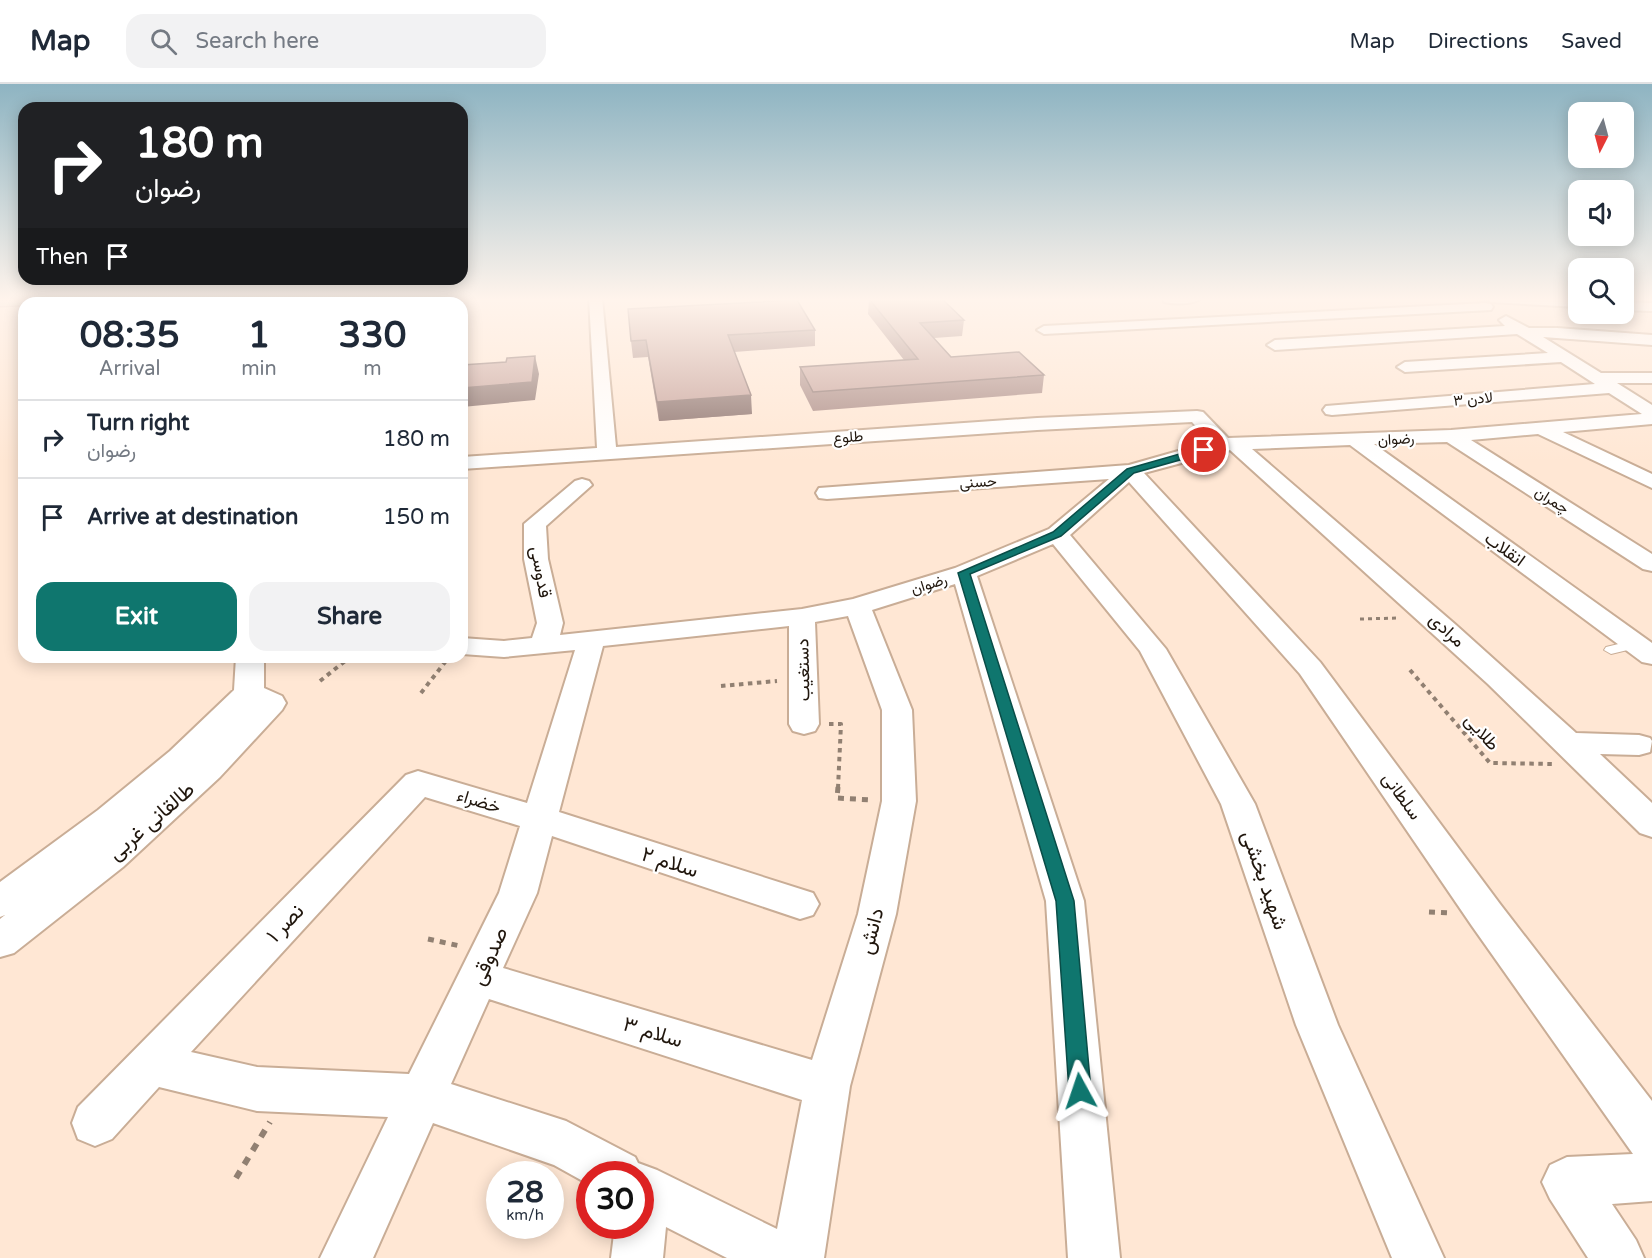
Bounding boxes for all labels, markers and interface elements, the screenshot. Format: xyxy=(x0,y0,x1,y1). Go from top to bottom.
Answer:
search box xyxy=(126,14,546,68)
text: Map xyxy=(30,24,90,58)
icon: search xyxy=(147,25,180,58)
text: Search here xyxy=(195,28,319,54)
text: Map xyxy=(1349,29,1395,54)
text: Directions xyxy=(1428,29,1528,54)
text: Saved xyxy=(1561,29,1622,54)
north arrow xyxy=(1568,102,1634,168)
map controls xyxy=(1568,102,1634,324)
text: 180 m xyxy=(135,118,264,169)
icon: right xyxy=(36,126,114,204)
text: رضوان xyxy=(135,172,201,205)
button: sound xyxy=(1568,180,1634,246)
icon: arrive xyxy=(101,240,134,273)
text: Then xyxy=(36,244,89,270)
button: search xyxy=(1568,258,1634,324)
text: 08:35 xyxy=(80,314,180,357)
text: 1 xyxy=(248,314,270,357)
text: 330 xyxy=(338,314,406,357)
text: Arrival xyxy=(99,357,161,381)
text: min xyxy=(241,357,277,381)
text: m xyxy=(363,357,382,381)
street label: لادن ۳ xyxy=(1452,388,1494,410)
text: Turn right xyxy=(87,410,189,436)
icon: right xyxy=(36,423,69,456)
pin xyxy=(1178,424,1229,475)
text: 180 m xyxy=(383,426,450,452)
street label: طلوع xyxy=(832,427,864,449)
street label: رضوان xyxy=(1377,429,1415,449)
icon: arrive xyxy=(1187,433,1220,466)
text: رضوان xyxy=(87,439,136,463)
street label: حسنی xyxy=(959,472,997,493)
street label: چمران xyxy=(1531,483,1572,518)
icon: arrive xyxy=(36,501,69,534)
text: Arrive at destination xyxy=(87,504,298,530)
text: 150 m xyxy=(383,504,450,530)
street label: انقلاب xyxy=(1480,527,1530,571)
street label: قدوسی xyxy=(526,545,556,599)
street label: رضوان xyxy=(909,570,949,598)
button: Exit xyxy=(36,582,237,651)
button: Share xyxy=(249,582,450,651)
street label: مرادی xyxy=(1424,608,1470,652)
street label: دستغیب xyxy=(791,638,815,702)
street label: طلایی xyxy=(1460,709,1504,755)
street label: سلطانی xyxy=(1377,768,1427,824)
street label: طالقانی غربی xyxy=(103,777,200,866)
street label: خضراء xyxy=(454,784,504,818)
street label: شهید بخشی xyxy=(1236,827,1293,933)
street label: سلام ۲ xyxy=(638,842,701,884)
street label: نصر ۱ xyxy=(261,899,309,948)
street label: دانش xyxy=(853,905,890,957)
street label: صدوقی xyxy=(465,923,514,989)
street label: سلام ۳ xyxy=(620,1012,686,1054)
position arrow xyxy=(1048,1059,1112,1123)
speed limit sign: 30 xyxy=(576,1161,654,1239)
text: 28 xyxy=(506,1174,544,1211)
text: km/h xyxy=(506,1206,544,1224)

